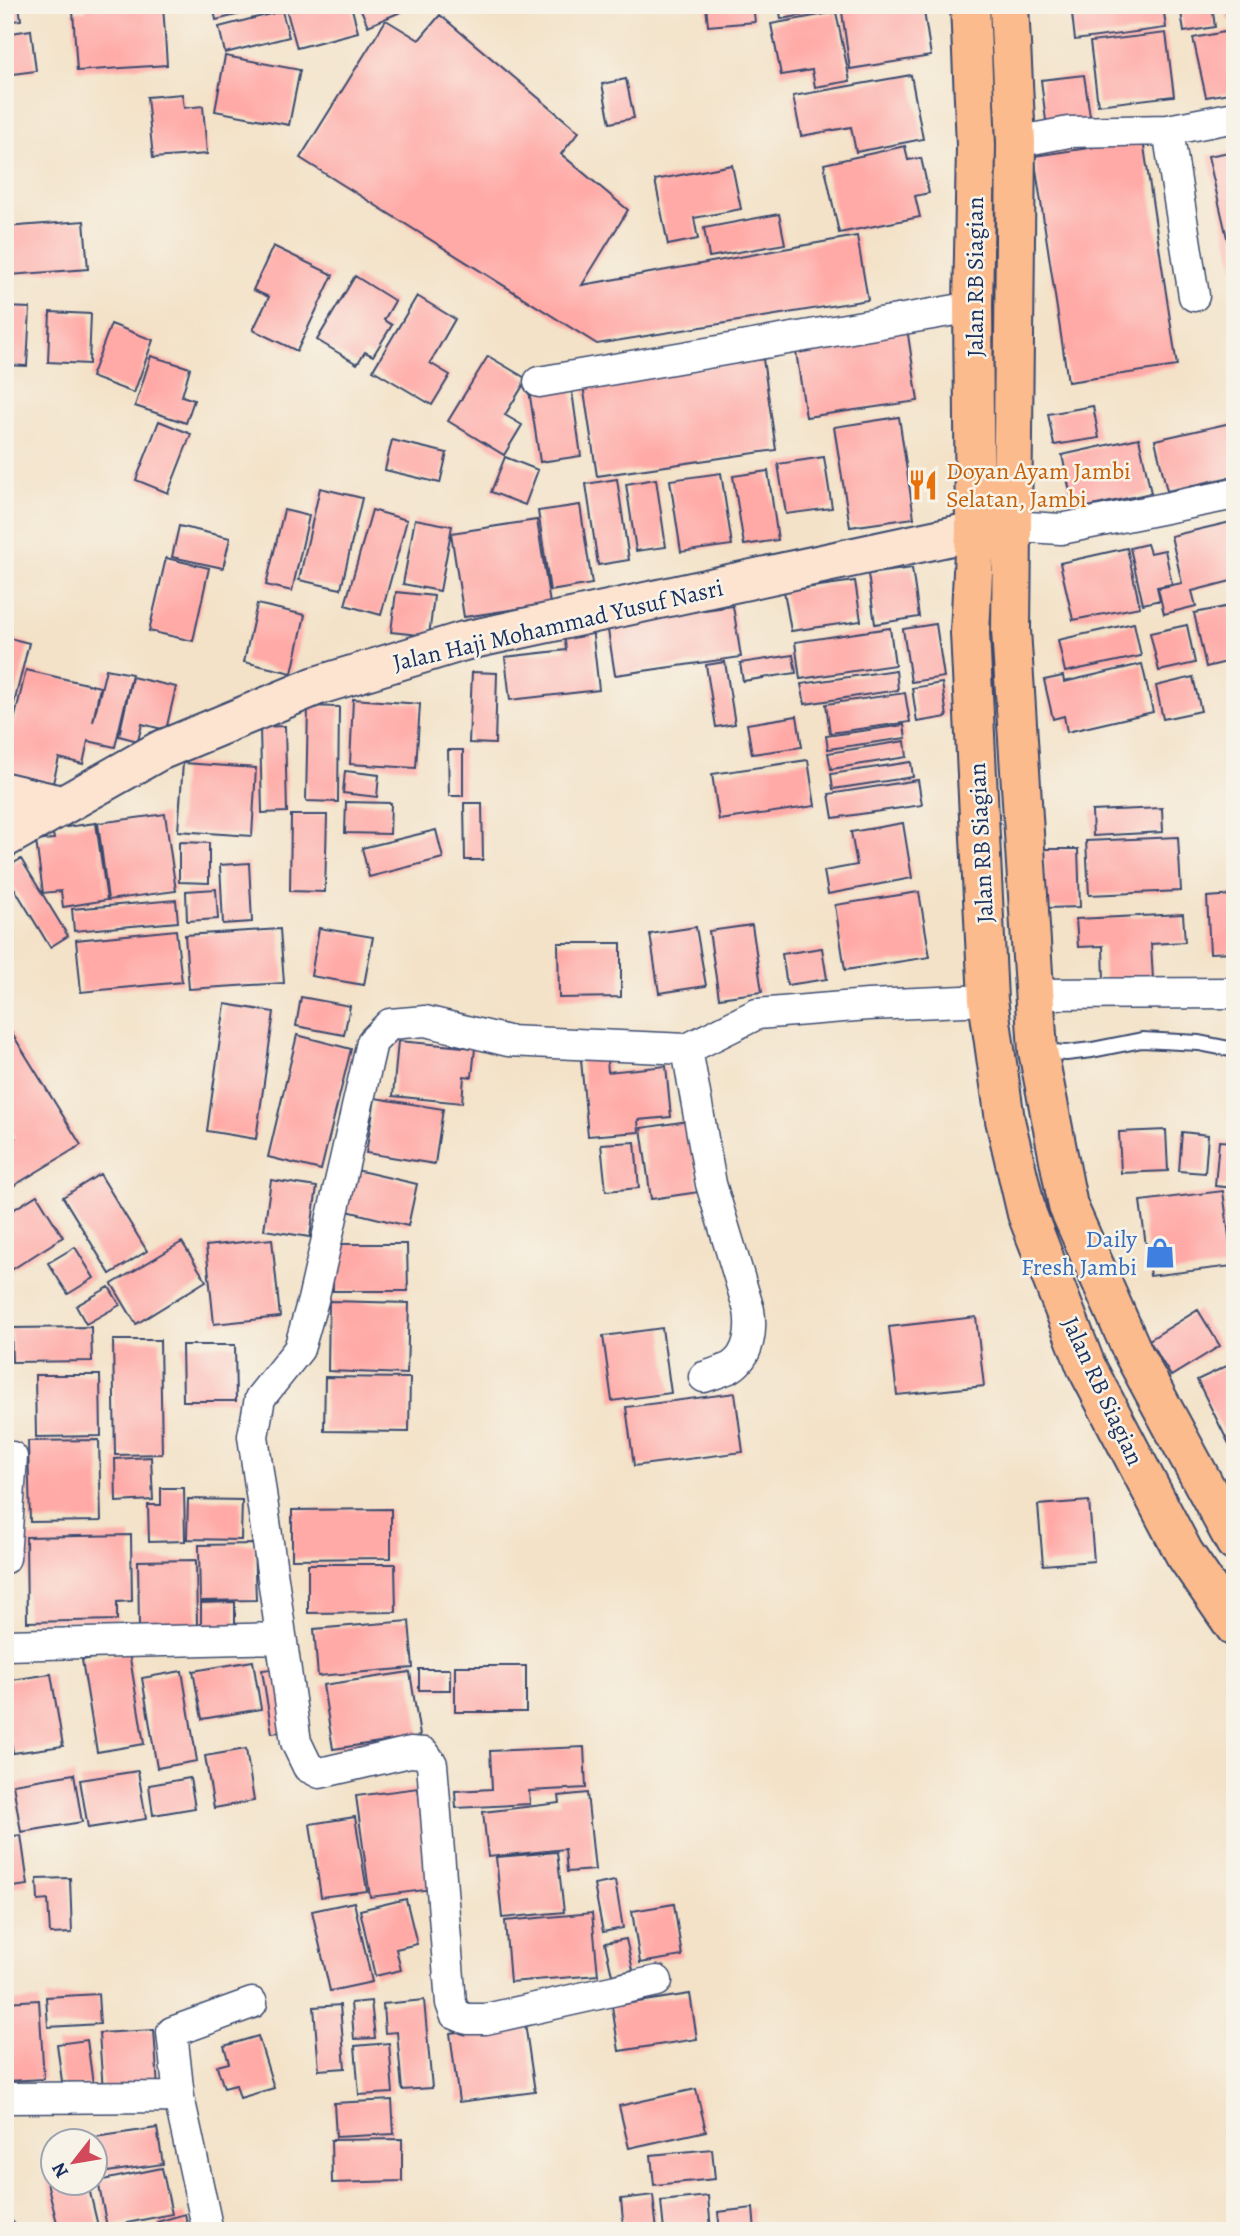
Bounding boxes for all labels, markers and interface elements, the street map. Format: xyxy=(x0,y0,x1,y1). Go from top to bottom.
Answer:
street label: Jalan RB Siagian xyxy=(959,197,991,357)
place label: Doyan Ayam Jambi Selatan, Jambi xyxy=(946,455,1131,515)
restaurant icon: Doyan Ayam Jambi Selatan, Jambi xyxy=(906,468,940,502)
street label: Jalan Haji Mohammad Yusuf Nasri xyxy=(390,571,726,679)
street label: Jalan RB Siagian xyxy=(961,762,1001,924)
place label: Daily Fresh Jambi xyxy=(1021,1223,1137,1283)
shop icon: Daily Fresh Jambi xyxy=(1143,1236,1177,1270)
street label: Jalan RB Siagian xyxy=(1055,1311,1151,1471)
north arrow xyxy=(38,2128,108,2198)
text: N xyxy=(45,2157,75,2183)

